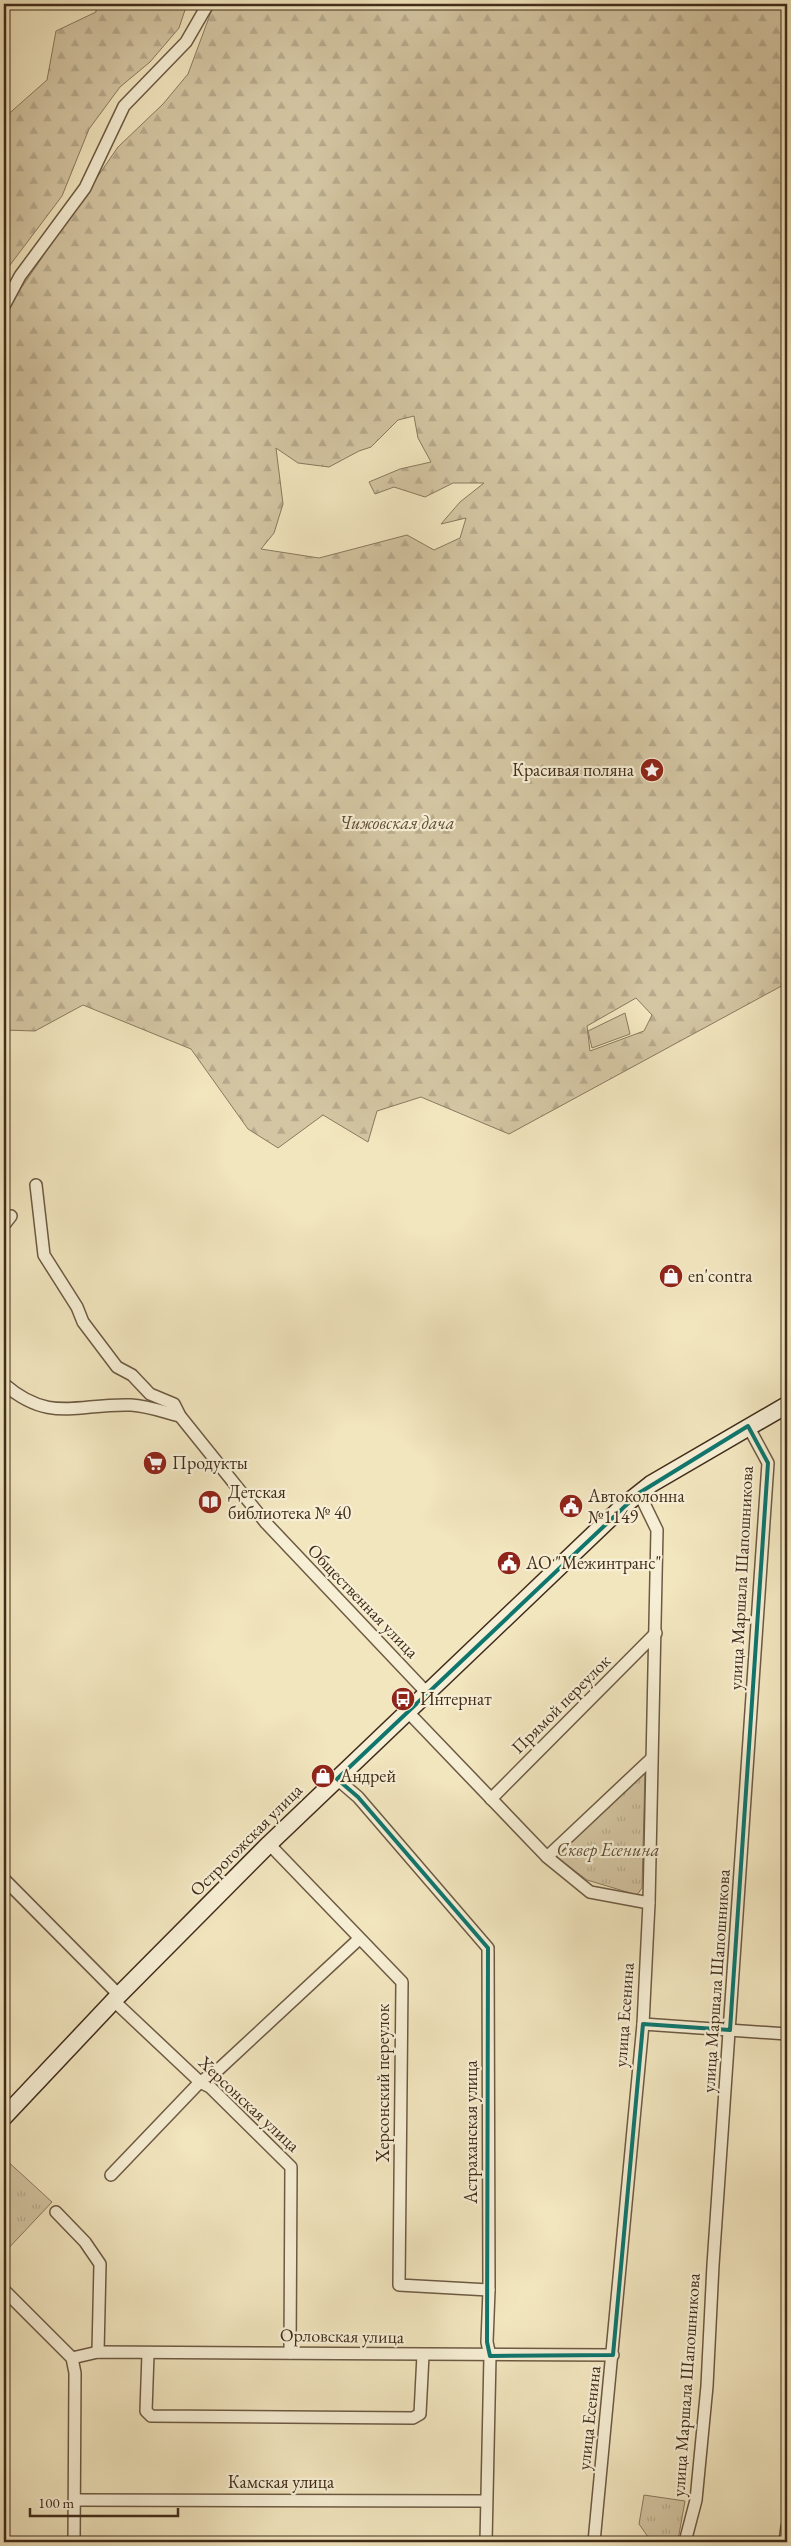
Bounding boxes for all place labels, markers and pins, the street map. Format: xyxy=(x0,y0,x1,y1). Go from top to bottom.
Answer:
place icon: Красивая поляна xyxy=(639,757,665,783)
place label: Красивая поляна xyxy=(512,758,635,781)
shop icon: en'contra xyxy=(658,1263,684,1289)
place label: en'contra xyxy=(688,1264,753,1287)
supermarket icon: Продукты xyxy=(142,1450,168,1476)
place label: Продукты xyxy=(172,1451,248,1474)
place label: Детская библиотека № 40 xyxy=(228,1480,352,1524)
place label: Автоколонна №1149 xyxy=(587,1484,685,1528)
library icon: Детская библиотека № 40 xyxy=(197,1489,223,1515)
public building icon: Автоколонна №1149 xyxy=(558,1493,584,1519)
public building icon: АО "Межинтранс" xyxy=(496,1550,522,1576)
place label: АО "Межинтранс" xyxy=(525,1551,662,1574)
bus stop icon: Интернат xyxy=(390,1686,416,1712)
place label: Интернат xyxy=(420,1687,492,1710)
shop icon: Андрей xyxy=(310,1763,336,1789)
place label: Андрей xyxy=(339,1764,396,1787)

